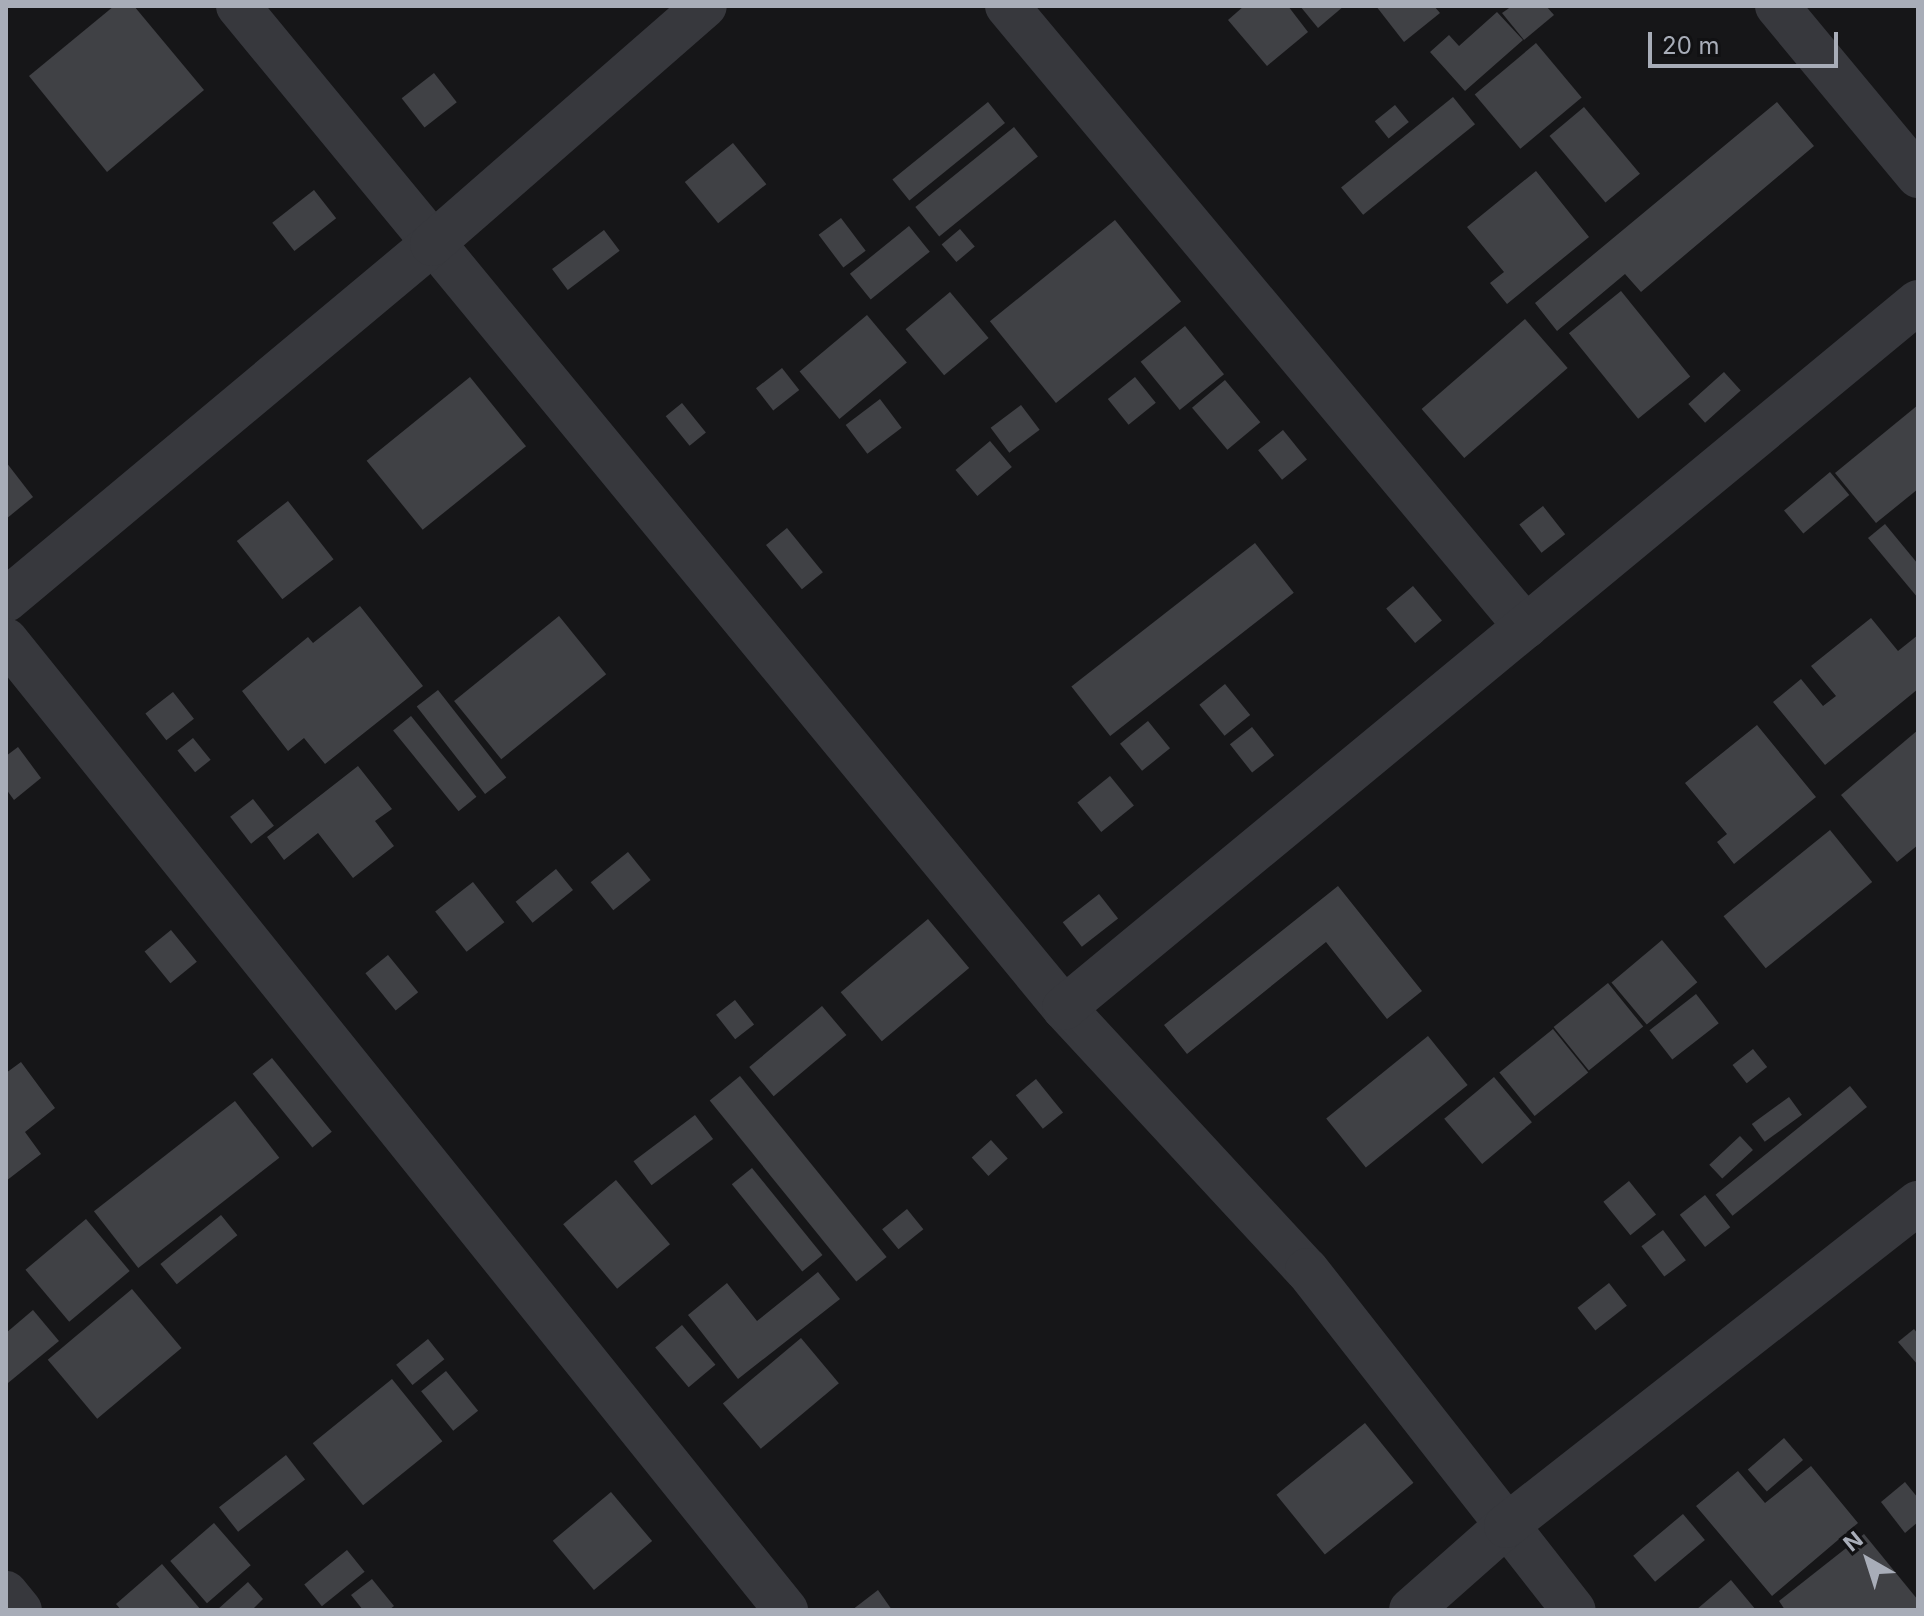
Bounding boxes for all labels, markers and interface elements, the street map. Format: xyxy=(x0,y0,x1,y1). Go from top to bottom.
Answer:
scale bar xyxy=(1652,16,1842,66)
text: 20 m xyxy=(1662,31,1720,60)
north arrow xyxy=(1828,1520,1908,1600)
text: N xyxy=(1838,1526,1868,1557)

